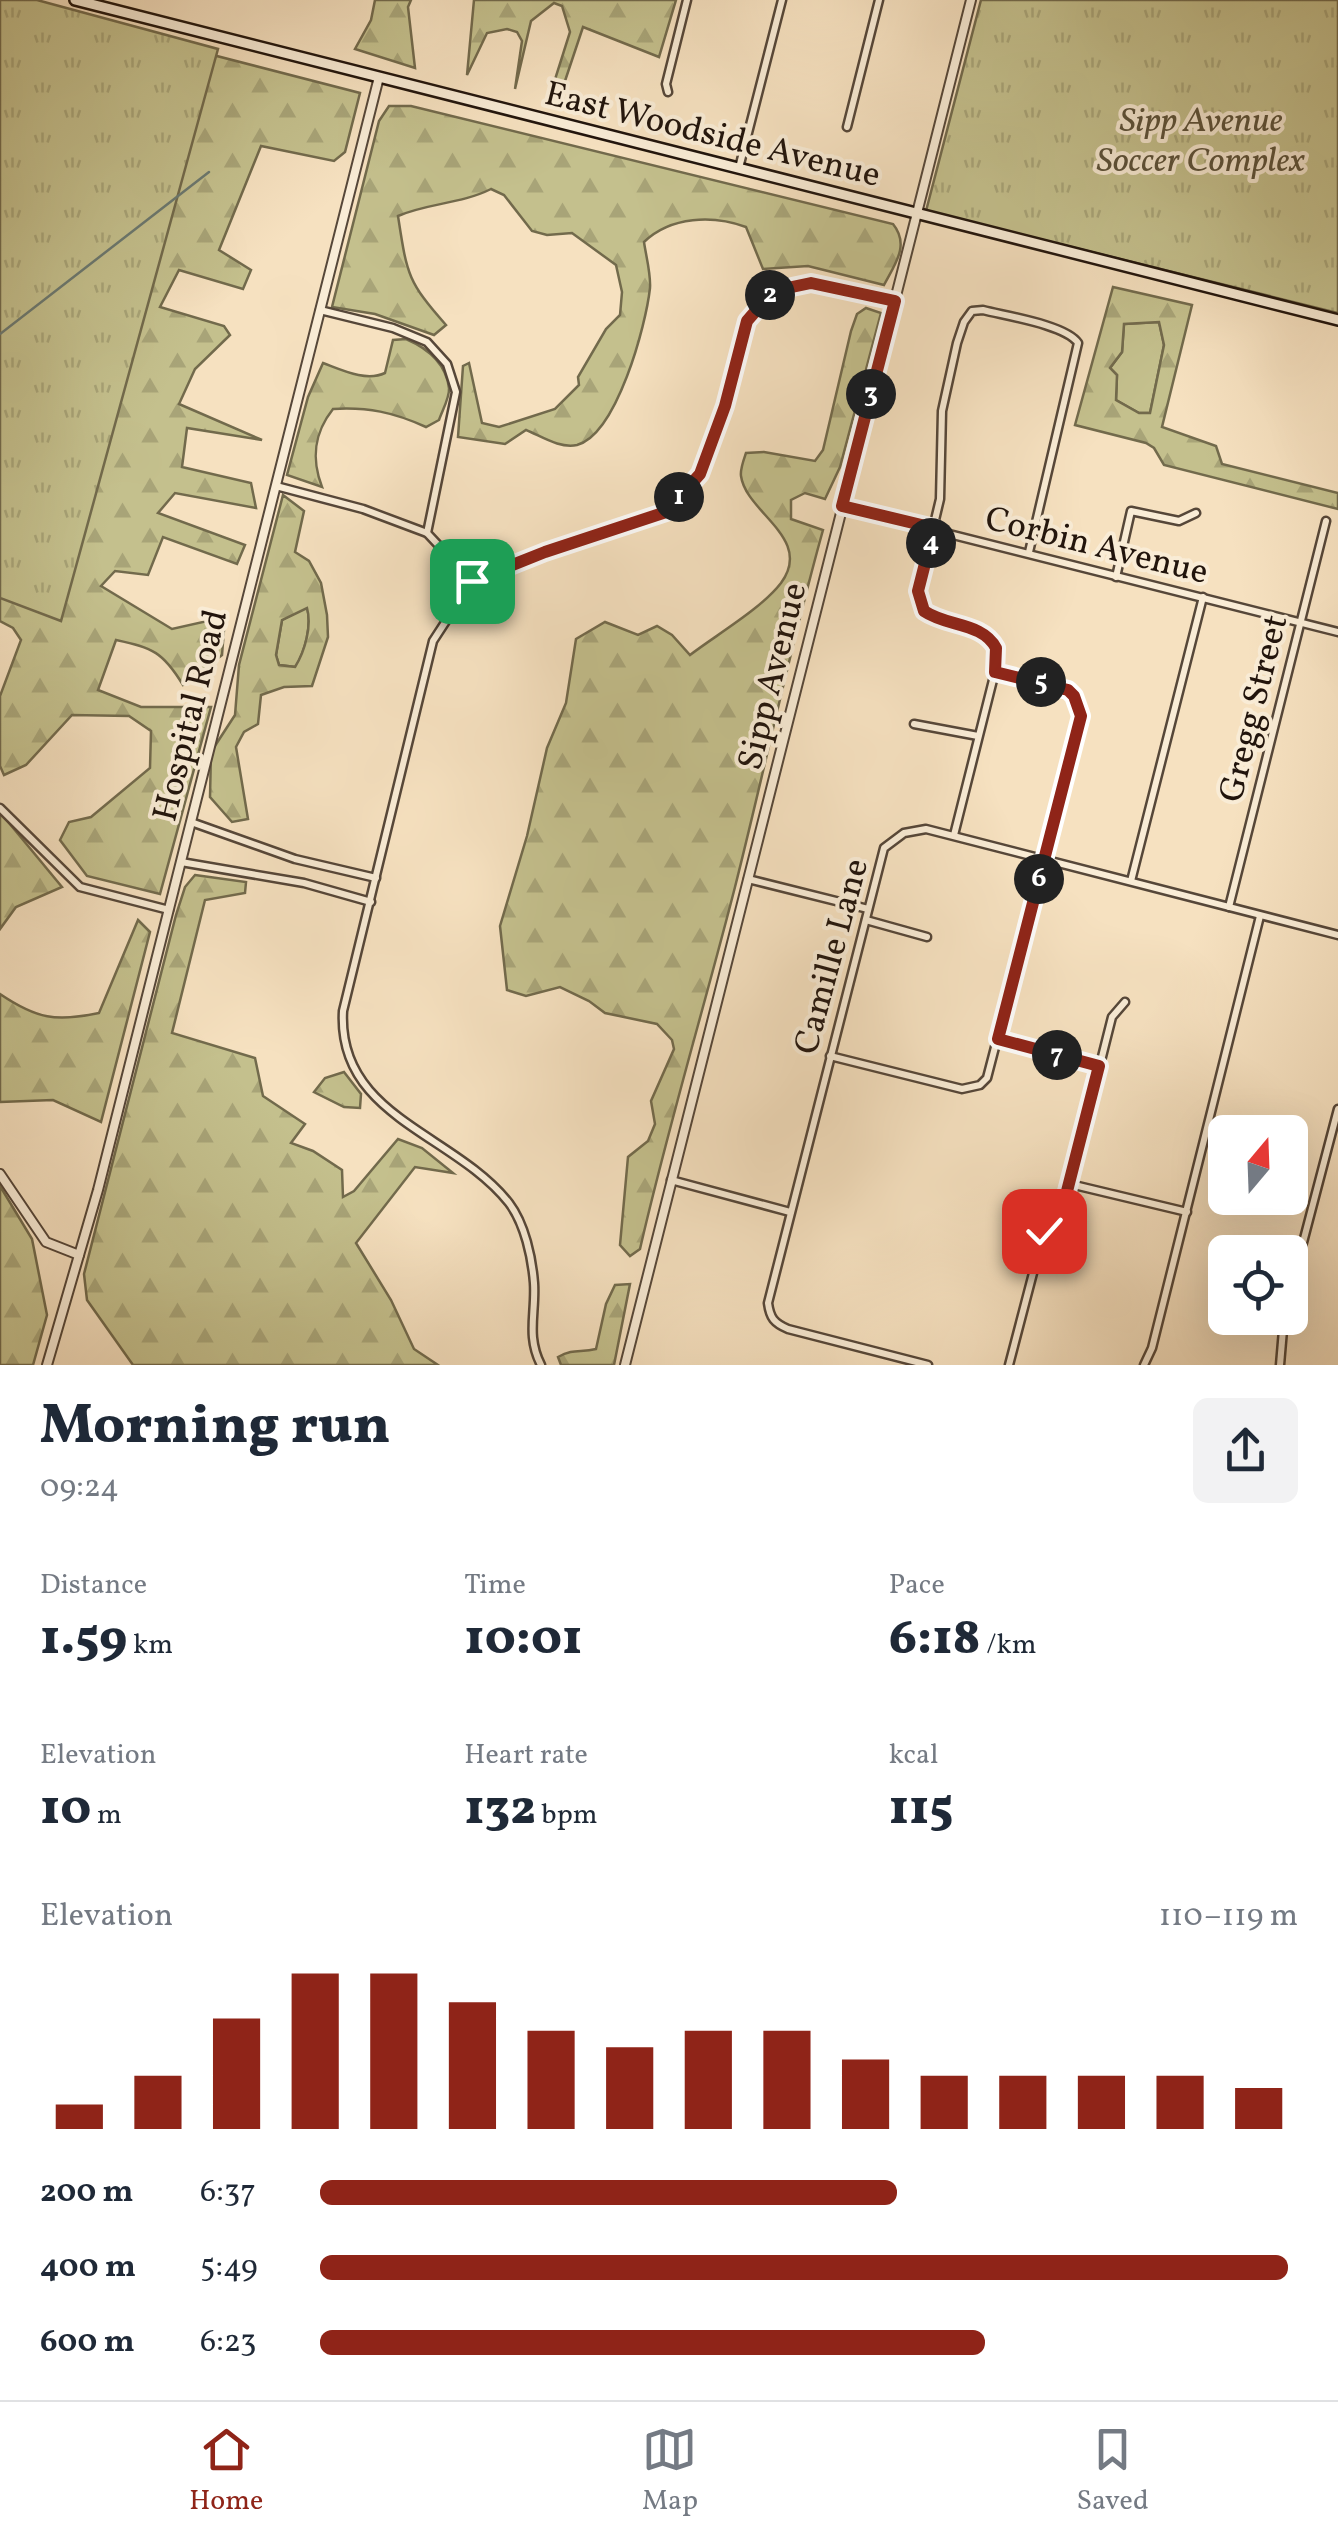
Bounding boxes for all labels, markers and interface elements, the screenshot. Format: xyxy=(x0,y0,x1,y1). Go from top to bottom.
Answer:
street label: East Woodside Avenue xyxy=(539,71,885,201)
park label: Sipp Avenue Soccer Complex xyxy=(1097,98,1305,186)
pin: 2 xyxy=(745,270,795,320)
text: 2 xyxy=(763,275,777,314)
pin: 3 xyxy=(846,369,896,419)
text: 3 xyxy=(864,374,878,413)
pin: 1 xyxy=(654,472,704,522)
text: 1 xyxy=(673,477,685,516)
street label: Corbin Avenue xyxy=(980,496,1213,598)
pin: 4 xyxy=(906,518,956,568)
text: 4 xyxy=(923,523,939,562)
pin xyxy=(430,539,515,624)
icon: arrive xyxy=(445,554,500,609)
street label: Sipp Avenue xyxy=(727,578,820,775)
street label: Hospital Road xyxy=(142,605,241,827)
street label: Gregg Street xyxy=(1208,610,1301,807)
pin: 5 xyxy=(1016,657,1066,707)
text: 5 xyxy=(1034,662,1048,701)
street label: Camille Lane xyxy=(784,854,882,1060)
pin: 6 xyxy=(1014,854,1064,904)
text: 6 xyxy=(1031,859,1047,898)
pin: 7 xyxy=(1032,1030,1082,1080)
text: 7 xyxy=(1050,1035,1064,1074)
north arrow xyxy=(1208,1115,1308,1215)
map controls xyxy=(1208,1115,1308,1335)
pin xyxy=(1002,1189,1087,1274)
icon: check xyxy=(1017,1204,1072,1259)
button: locate xyxy=(1208,1235,1308,1335)
text: Morning run xyxy=(40,1390,390,1466)
button: share xyxy=(1193,1398,1298,1503)
text: 09:24 xyxy=(40,1466,119,1510)
text: Distance xyxy=(40,1566,147,1605)
text: Time xyxy=(464,1566,526,1605)
text: Pace xyxy=(889,1566,945,1605)
text: 1.59 xyxy=(40,1605,127,1675)
text: 10:01 xyxy=(464,1605,582,1675)
text: 6:18 xyxy=(889,1605,981,1675)
text: km xyxy=(127,1626,173,1665)
text: /km xyxy=(981,1626,1036,1665)
text: Elevation xyxy=(40,1736,156,1775)
text: Heart rate xyxy=(464,1736,588,1775)
text: kcal xyxy=(889,1736,938,1775)
text: 10 xyxy=(40,1775,91,1845)
text: 132 xyxy=(464,1775,536,1845)
text: 115 xyxy=(889,1775,953,1845)
text: m xyxy=(91,1796,122,1835)
text: bpm xyxy=(536,1796,597,1835)
text: Elevation xyxy=(40,1895,173,1939)
text: 110–119 m xyxy=(1159,1895,1298,1939)
text: 200 m xyxy=(40,2171,134,2215)
text: 6:37 xyxy=(200,2171,256,2215)
text: 400 m xyxy=(40,2246,136,2290)
text: 5:49 xyxy=(200,2246,258,2290)
text: 600 m xyxy=(40,2321,135,2365)
text: 6:23 xyxy=(200,2321,256,2365)
tab: Home xyxy=(189,2422,263,2521)
tab: Map xyxy=(642,2422,698,2521)
tab: Saved xyxy=(1077,2422,1149,2521)

